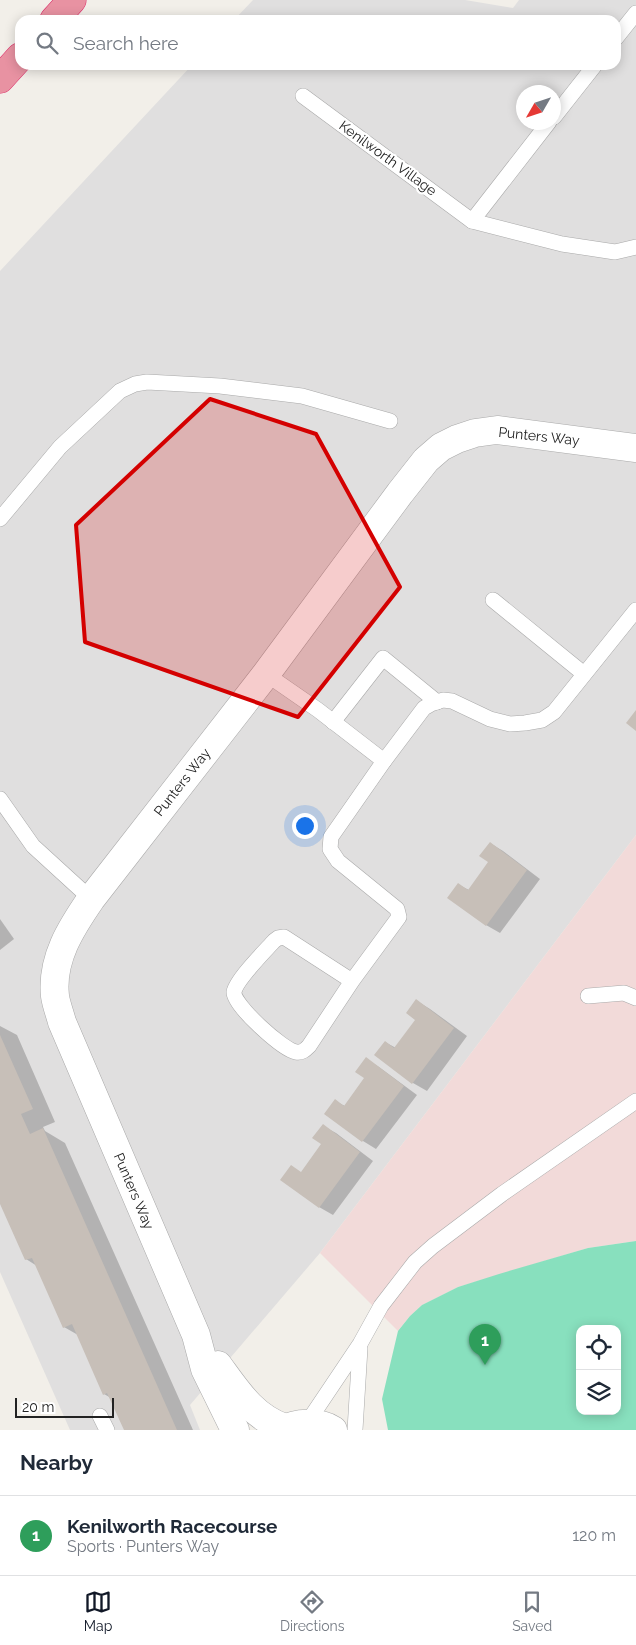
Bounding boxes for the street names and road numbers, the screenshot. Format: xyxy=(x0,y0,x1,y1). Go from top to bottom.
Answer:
street label: Kenilworth Village xyxy=(336,117,440,199)
street label: Punters Way xyxy=(498,424,581,448)
street label: Punters Way xyxy=(151,745,214,819)
street label: Punters Way xyxy=(111,1150,157,1232)

